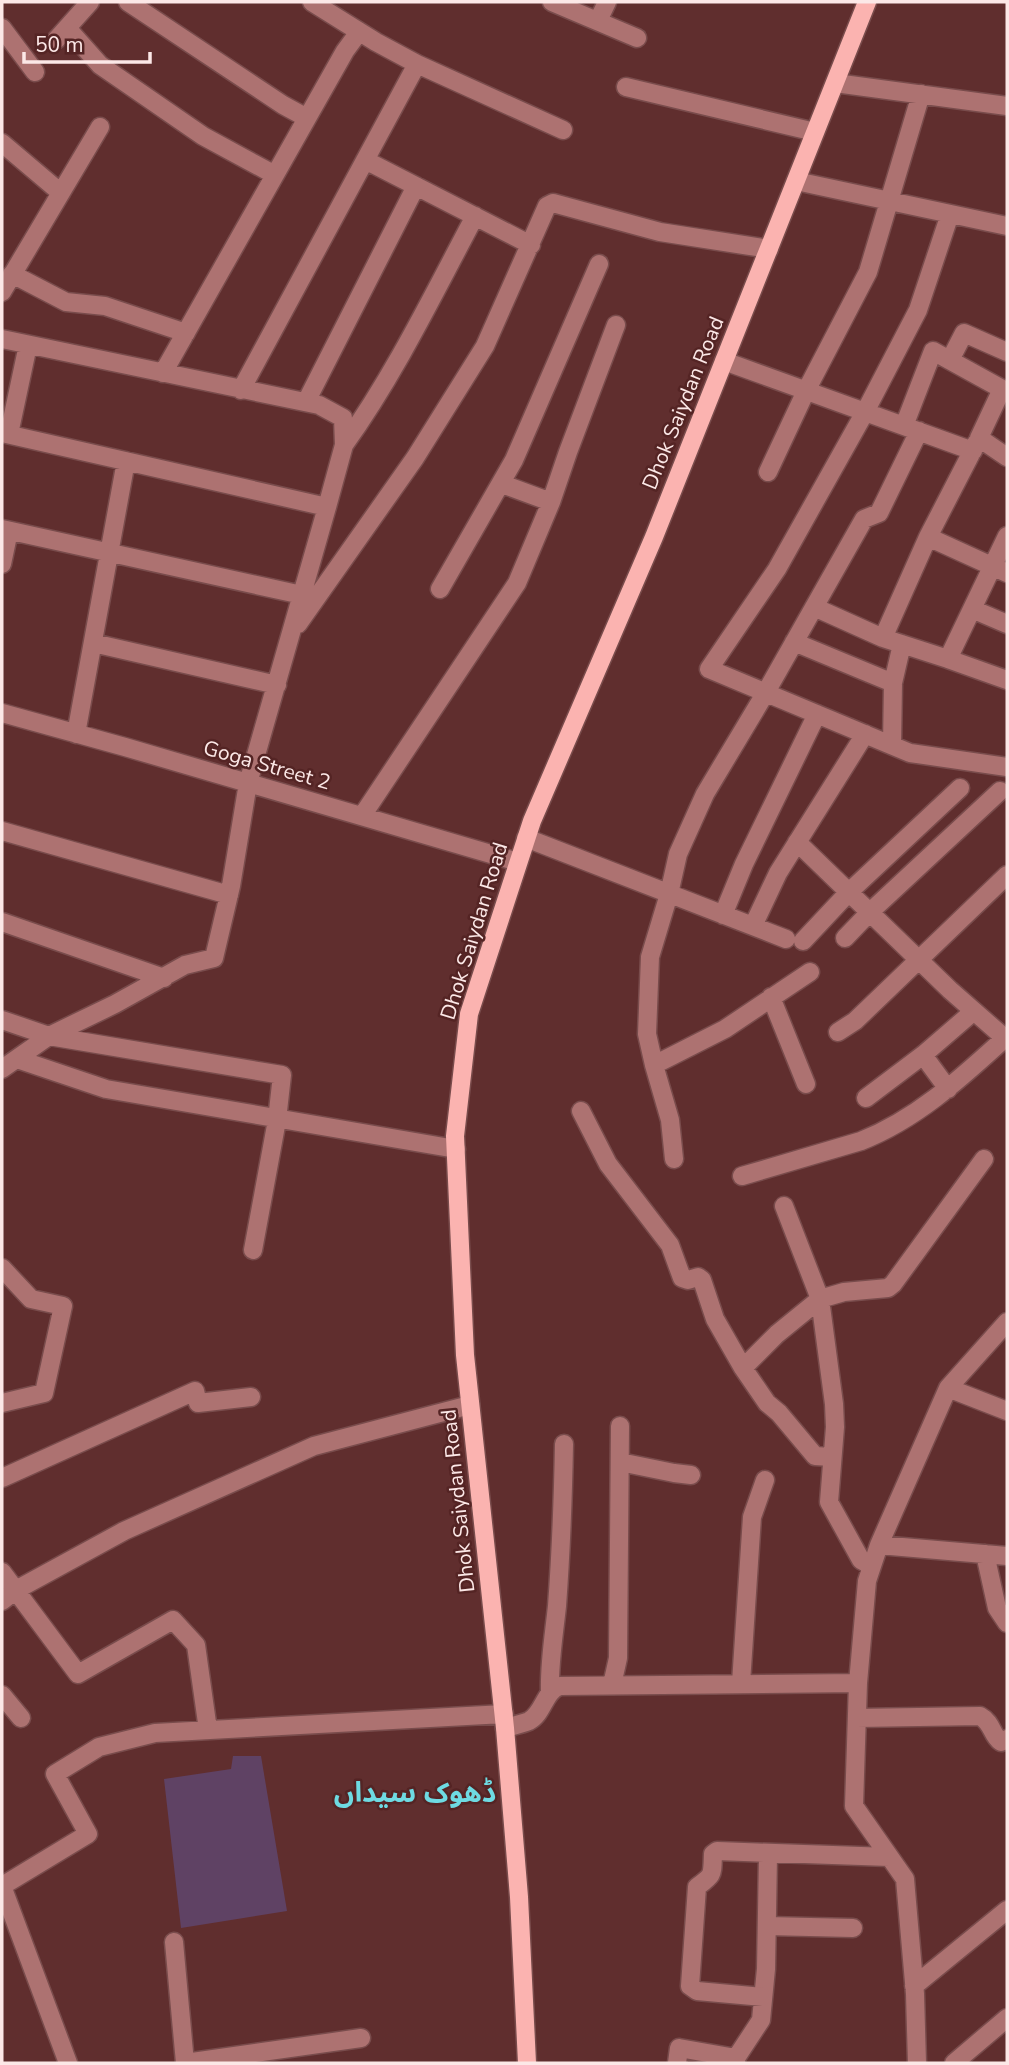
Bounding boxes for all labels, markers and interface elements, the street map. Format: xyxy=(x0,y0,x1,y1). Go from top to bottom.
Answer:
scale bar xyxy=(24,21,150,65)
text: 50 m xyxy=(35,31,84,59)
street label: Dhok Saiydan Road xyxy=(636,312,730,494)
street label: Goga Street 2 xyxy=(200,733,334,797)
street label: Dhok Saiydan Road xyxy=(434,839,514,1023)
street label: Dhok Saiydan Road xyxy=(434,1408,482,1594)
district label: ڈھوک سیداں xyxy=(334,1774,496,1812)

